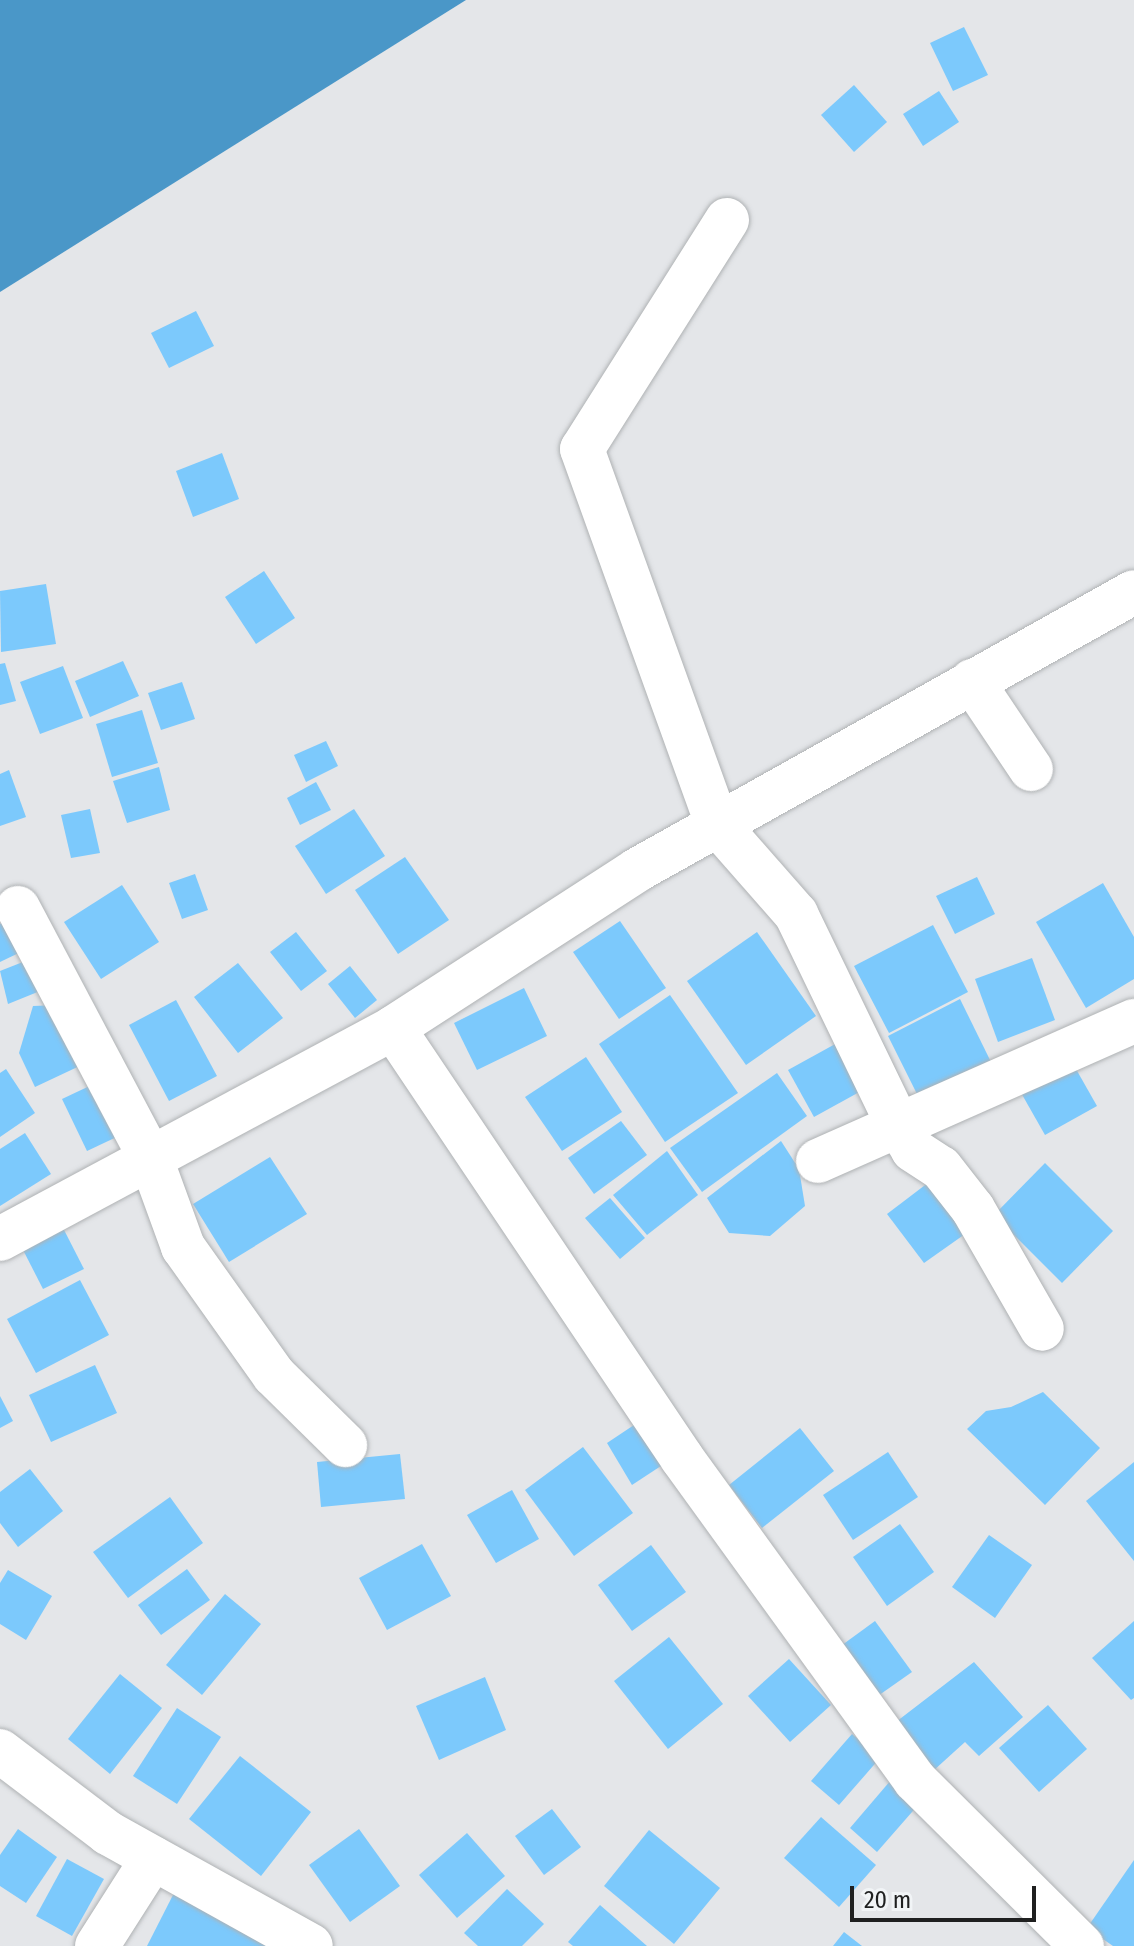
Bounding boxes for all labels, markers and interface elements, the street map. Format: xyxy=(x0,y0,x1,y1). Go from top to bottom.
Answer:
scale bar xyxy=(854,1870,1040,1920)
text: 20 m xyxy=(864,1886,911,1914)

